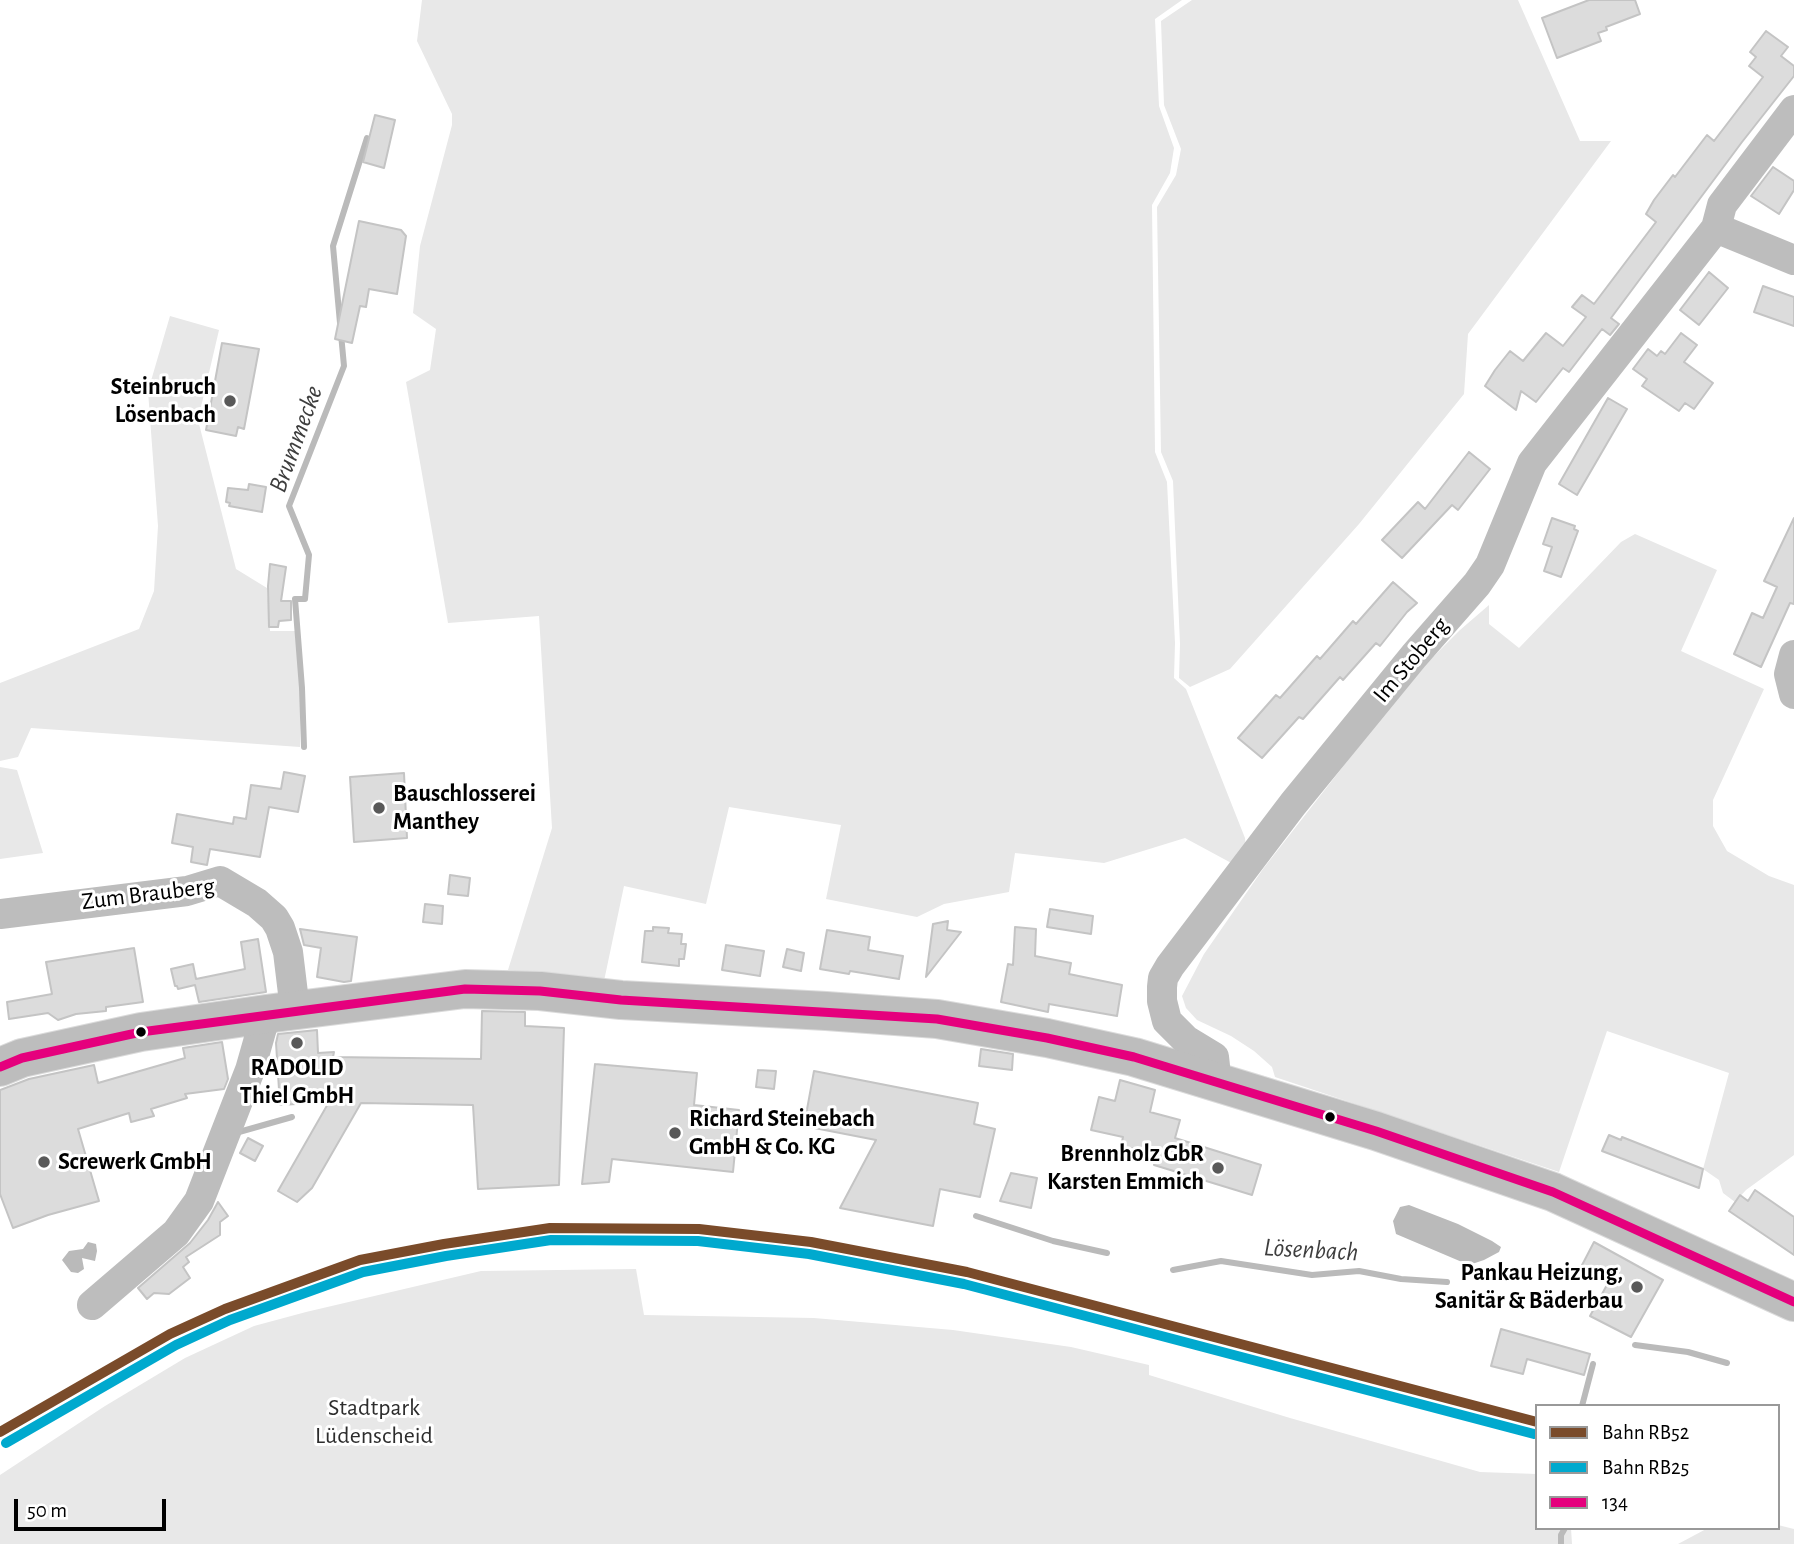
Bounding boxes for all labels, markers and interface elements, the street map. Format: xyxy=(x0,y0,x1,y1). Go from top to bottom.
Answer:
place label: Steinbruch Lösenbach xyxy=(110,373,216,429)
water label: Brummecke xyxy=(262,381,330,497)
marker: Steinbruch Lösenbach xyxy=(222,393,238,409)
street label: Im Stoberg xyxy=(1367,611,1455,709)
place label: Bauschlosserei Manthey xyxy=(393,780,536,836)
marker: Bauschlosserei Manthey xyxy=(371,800,387,816)
street label: Zum Brauberg xyxy=(80,872,216,916)
unlabelled marker xyxy=(134,1025,148,1039)
marker: RADOLID Thiel GmbH xyxy=(289,1035,305,1051)
place label: RADOLID Thiel GmbH xyxy=(240,1054,354,1110)
place label: Richard Steinebach GmbH & Co. KG xyxy=(689,1105,875,1161)
unlabelled marker xyxy=(1323,1110,1337,1124)
marker: Richard Steinebach GmbH & Co. KG xyxy=(667,1125,683,1141)
place label: Brennholz GbR Karsten Emmich xyxy=(1047,1140,1204,1196)
place label: Screwerk GmbH xyxy=(58,1148,212,1176)
marker: Screwerk GmbH xyxy=(36,1154,52,1170)
marker: Brennholz GbR Karsten Emmich xyxy=(1210,1160,1226,1176)
water label: Lösenbach xyxy=(1263,1232,1359,1268)
place label: Pankau Heizung, Sanitär & Bäderbau xyxy=(1435,1259,1623,1315)
marker: Pankau Heizung, Sanitär & Bäderbau xyxy=(1629,1279,1645,1295)
park label: Stadtpark Lüdenscheid xyxy=(315,1394,433,1450)
legend xyxy=(1535,1404,1780,1530)
text: Bahn RB52 xyxy=(1602,1422,1689,1443)
text: Bahn RB25 xyxy=(1602,1457,1689,1478)
scale bar xyxy=(18,1484,170,1528)
text: 134 xyxy=(1602,1492,1628,1513)
text: 50 m xyxy=(27,1500,67,1521)

